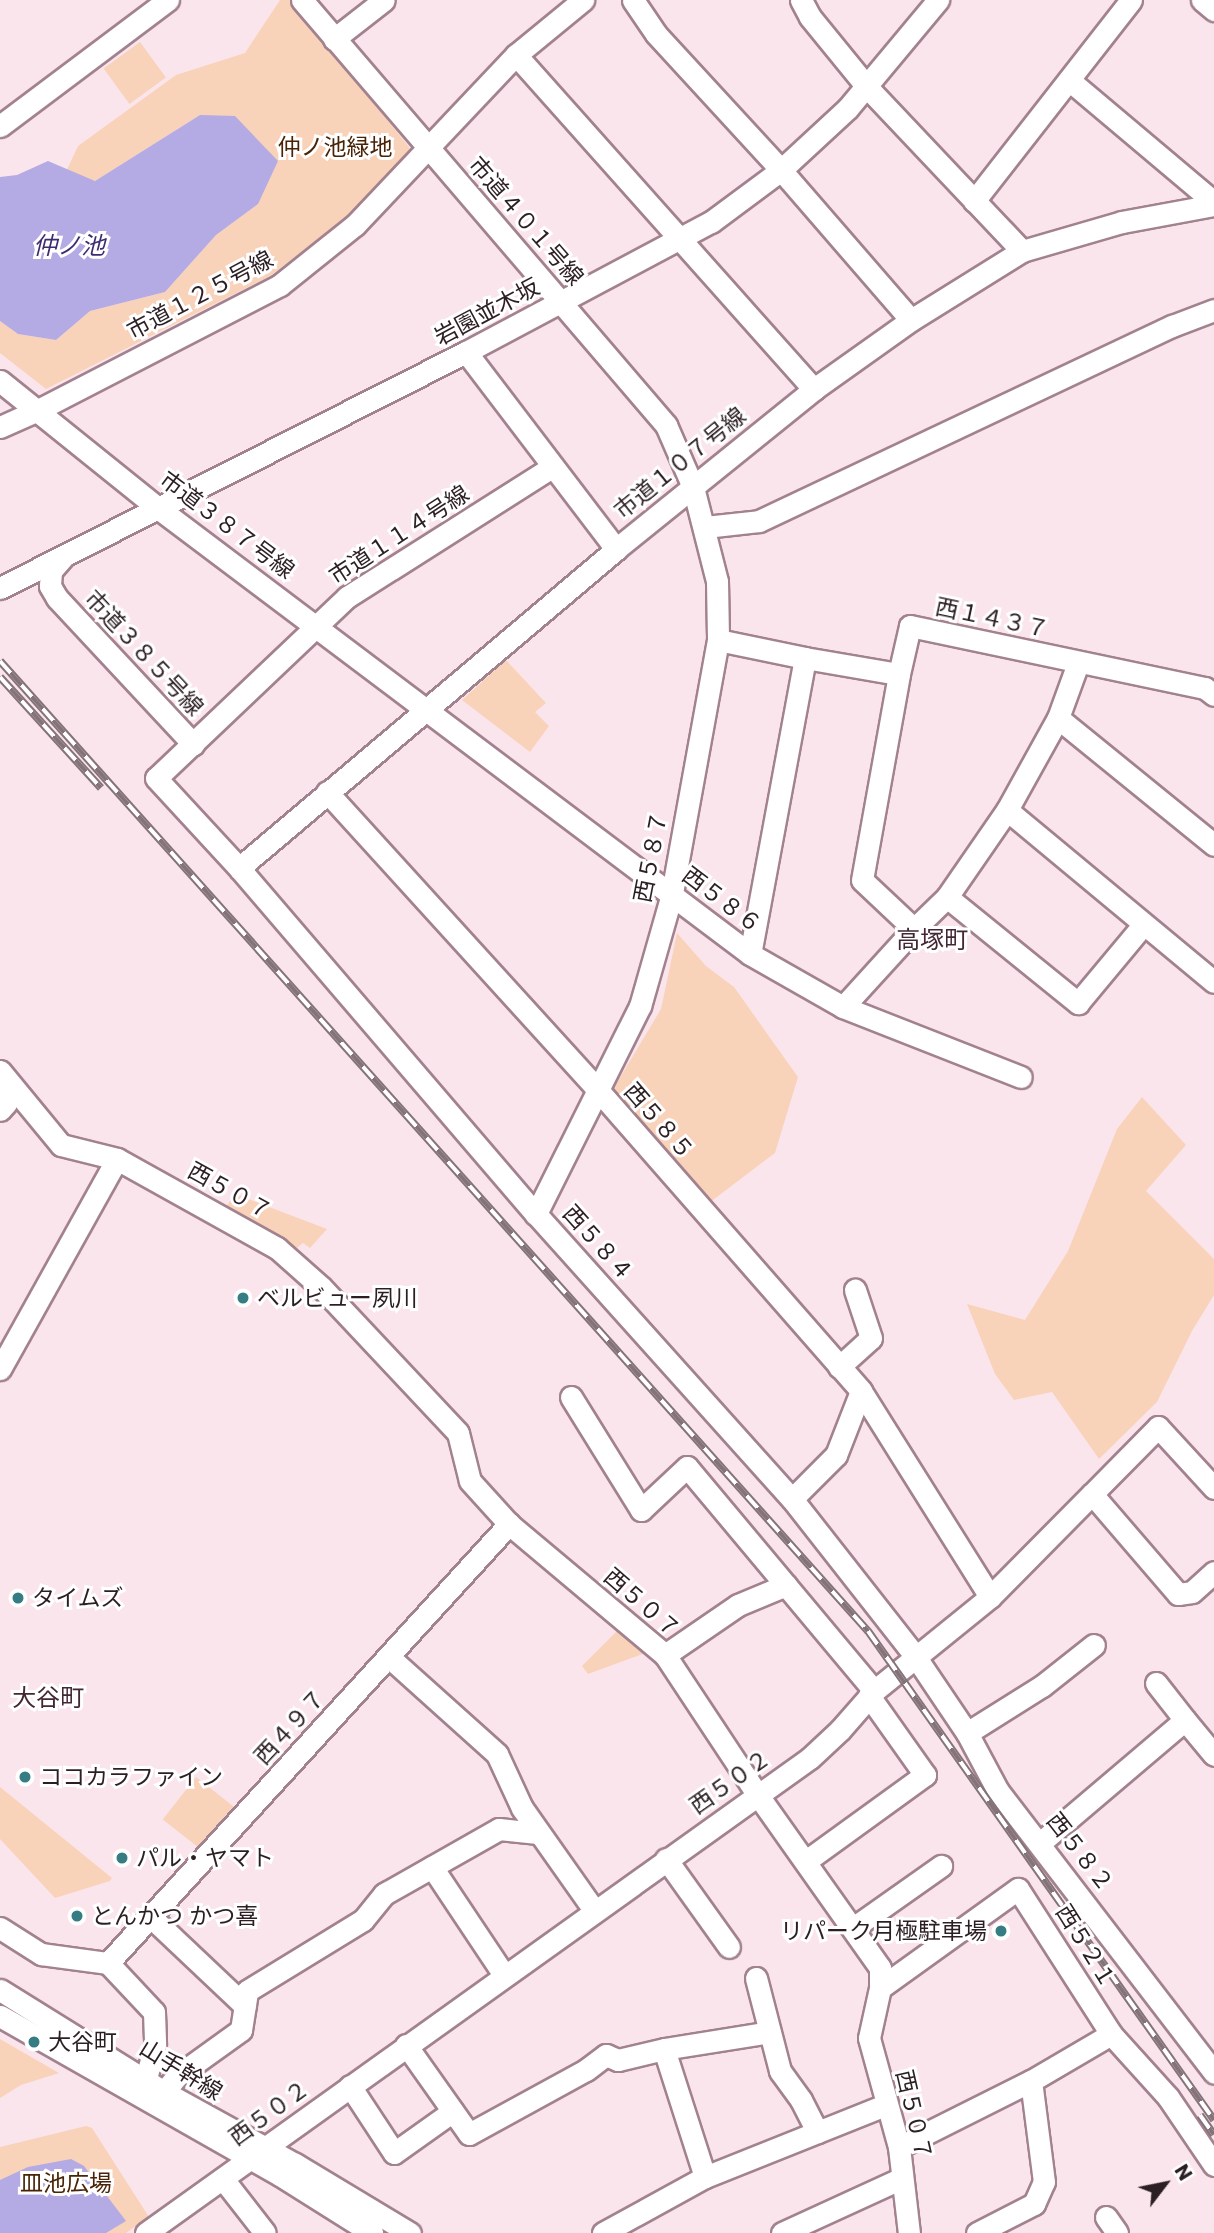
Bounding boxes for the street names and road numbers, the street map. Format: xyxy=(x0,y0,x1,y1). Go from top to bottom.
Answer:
street label: 市道４０１号線 xyxy=(463,151,589,291)
street label: 市道１２５号線 xyxy=(122,245,278,345)
street label: 岩園並木坂 xyxy=(430,273,544,351)
street label: 市道１０７号線 xyxy=(609,402,751,524)
street label: 市道３８７号線 xyxy=(154,466,300,584)
street label: 市道１１４号線 xyxy=(324,480,474,590)
street label: 市道３８５号線 xyxy=(79,585,209,721)
street label: 西１４３７ xyxy=(933,593,1051,643)
street label: 西５８７ xyxy=(629,809,673,905)
street label: 西５８６ xyxy=(677,861,767,939)
street label: 西５８５ xyxy=(618,1077,700,1165)
street label: 西５０７ xyxy=(183,1157,277,1225)
street label: 西５８４ xyxy=(557,1200,639,1286)
street label: 西５０７ xyxy=(598,1562,686,1644)
street label: 西４９７ xyxy=(249,1684,331,1770)
street label: 西５０２ xyxy=(684,1744,776,1820)
street label: 西５８２ xyxy=(1041,1807,1119,1897)
street label: 西５２１ xyxy=(1050,1900,1122,1992)
street label: 山手幹線 xyxy=(135,2034,227,2106)
street label: 西５０７ xyxy=(890,2067,938,2163)
street label: 西５０２ xyxy=(224,2075,314,2151)

